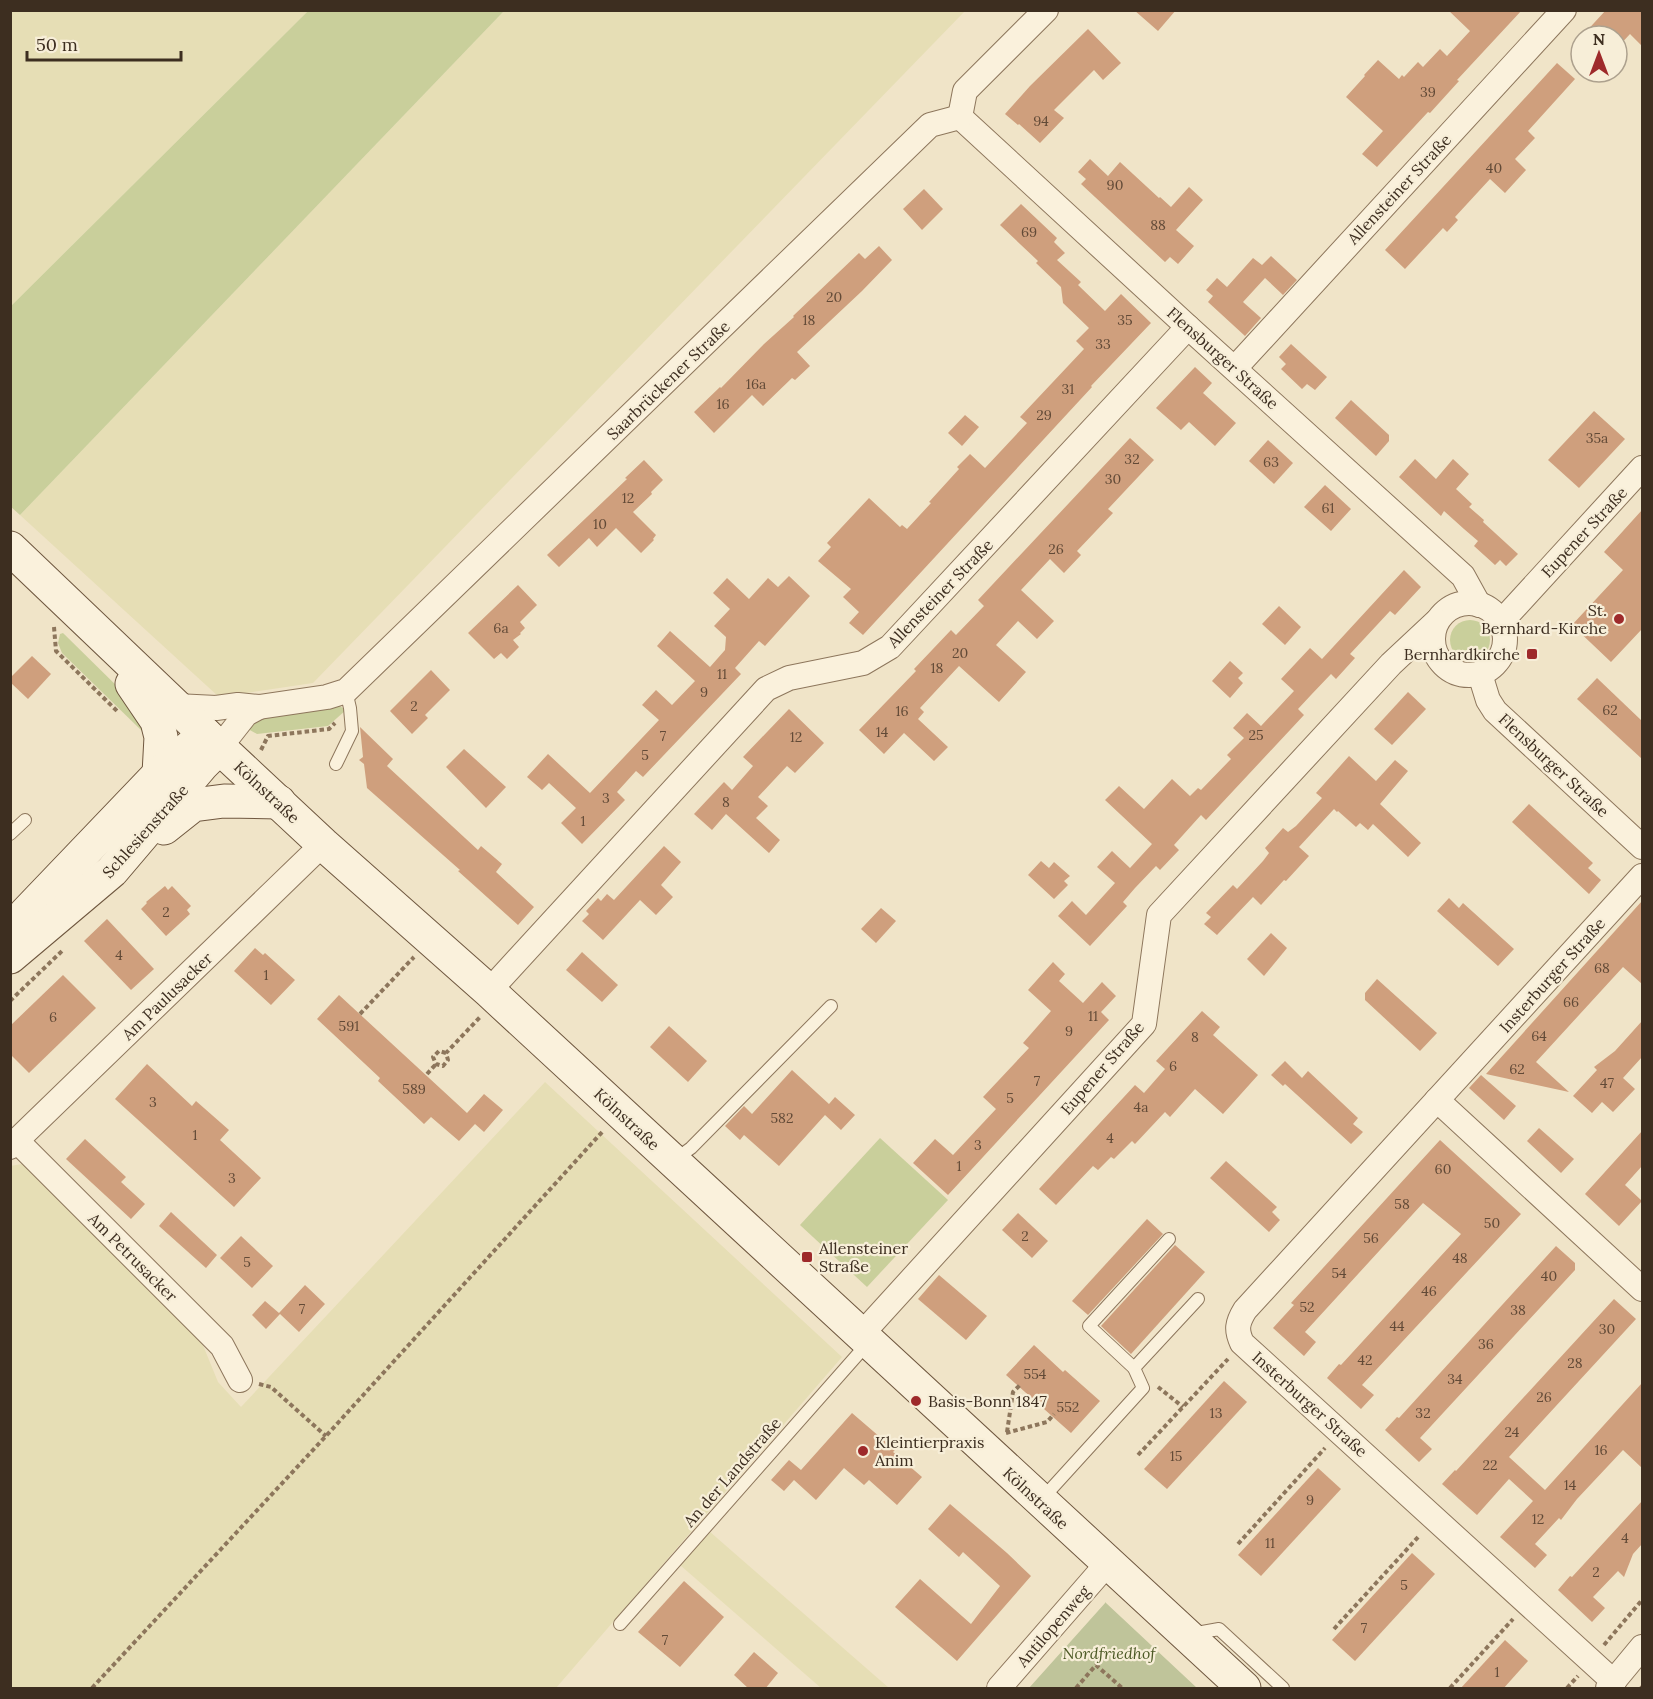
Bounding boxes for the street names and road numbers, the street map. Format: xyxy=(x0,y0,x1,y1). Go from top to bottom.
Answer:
street label: Allensteiner Straße xyxy=(1342,130,1455,249)
street label: Flensburger Straße xyxy=(1163,303,1283,414)
street label: Saarbrückener Straße xyxy=(602,316,734,444)
street label: Eupener Straße xyxy=(1537,482,1631,582)
street label: Allensteiner Straße xyxy=(882,534,997,652)
street label: Flensburger Straße xyxy=(1495,709,1613,821)
street label: Kölnstraße xyxy=(230,757,304,828)
street label: Schlesienstraße xyxy=(98,780,192,882)
street label: Insterburger Straße xyxy=(1495,913,1609,1037)
street label: Am Paulusacker xyxy=(117,948,216,1045)
street label: Eupener Straße xyxy=(1056,1017,1148,1119)
street label: Kölnstraße xyxy=(590,1084,664,1155)
street label: Am Petrusacker xyxy=(84,1208,182,1306)
street label: Insterburger Straße xyxy=(1248,1347,1372,1461)
street label: An der Landstraße xyxy=(678,1413,785,1532)
street label: Kölnstraße xyxy=(999,1463,1073,1534)
street label: Antilopenweg xyxy=(1011,1580,1095,1672)

